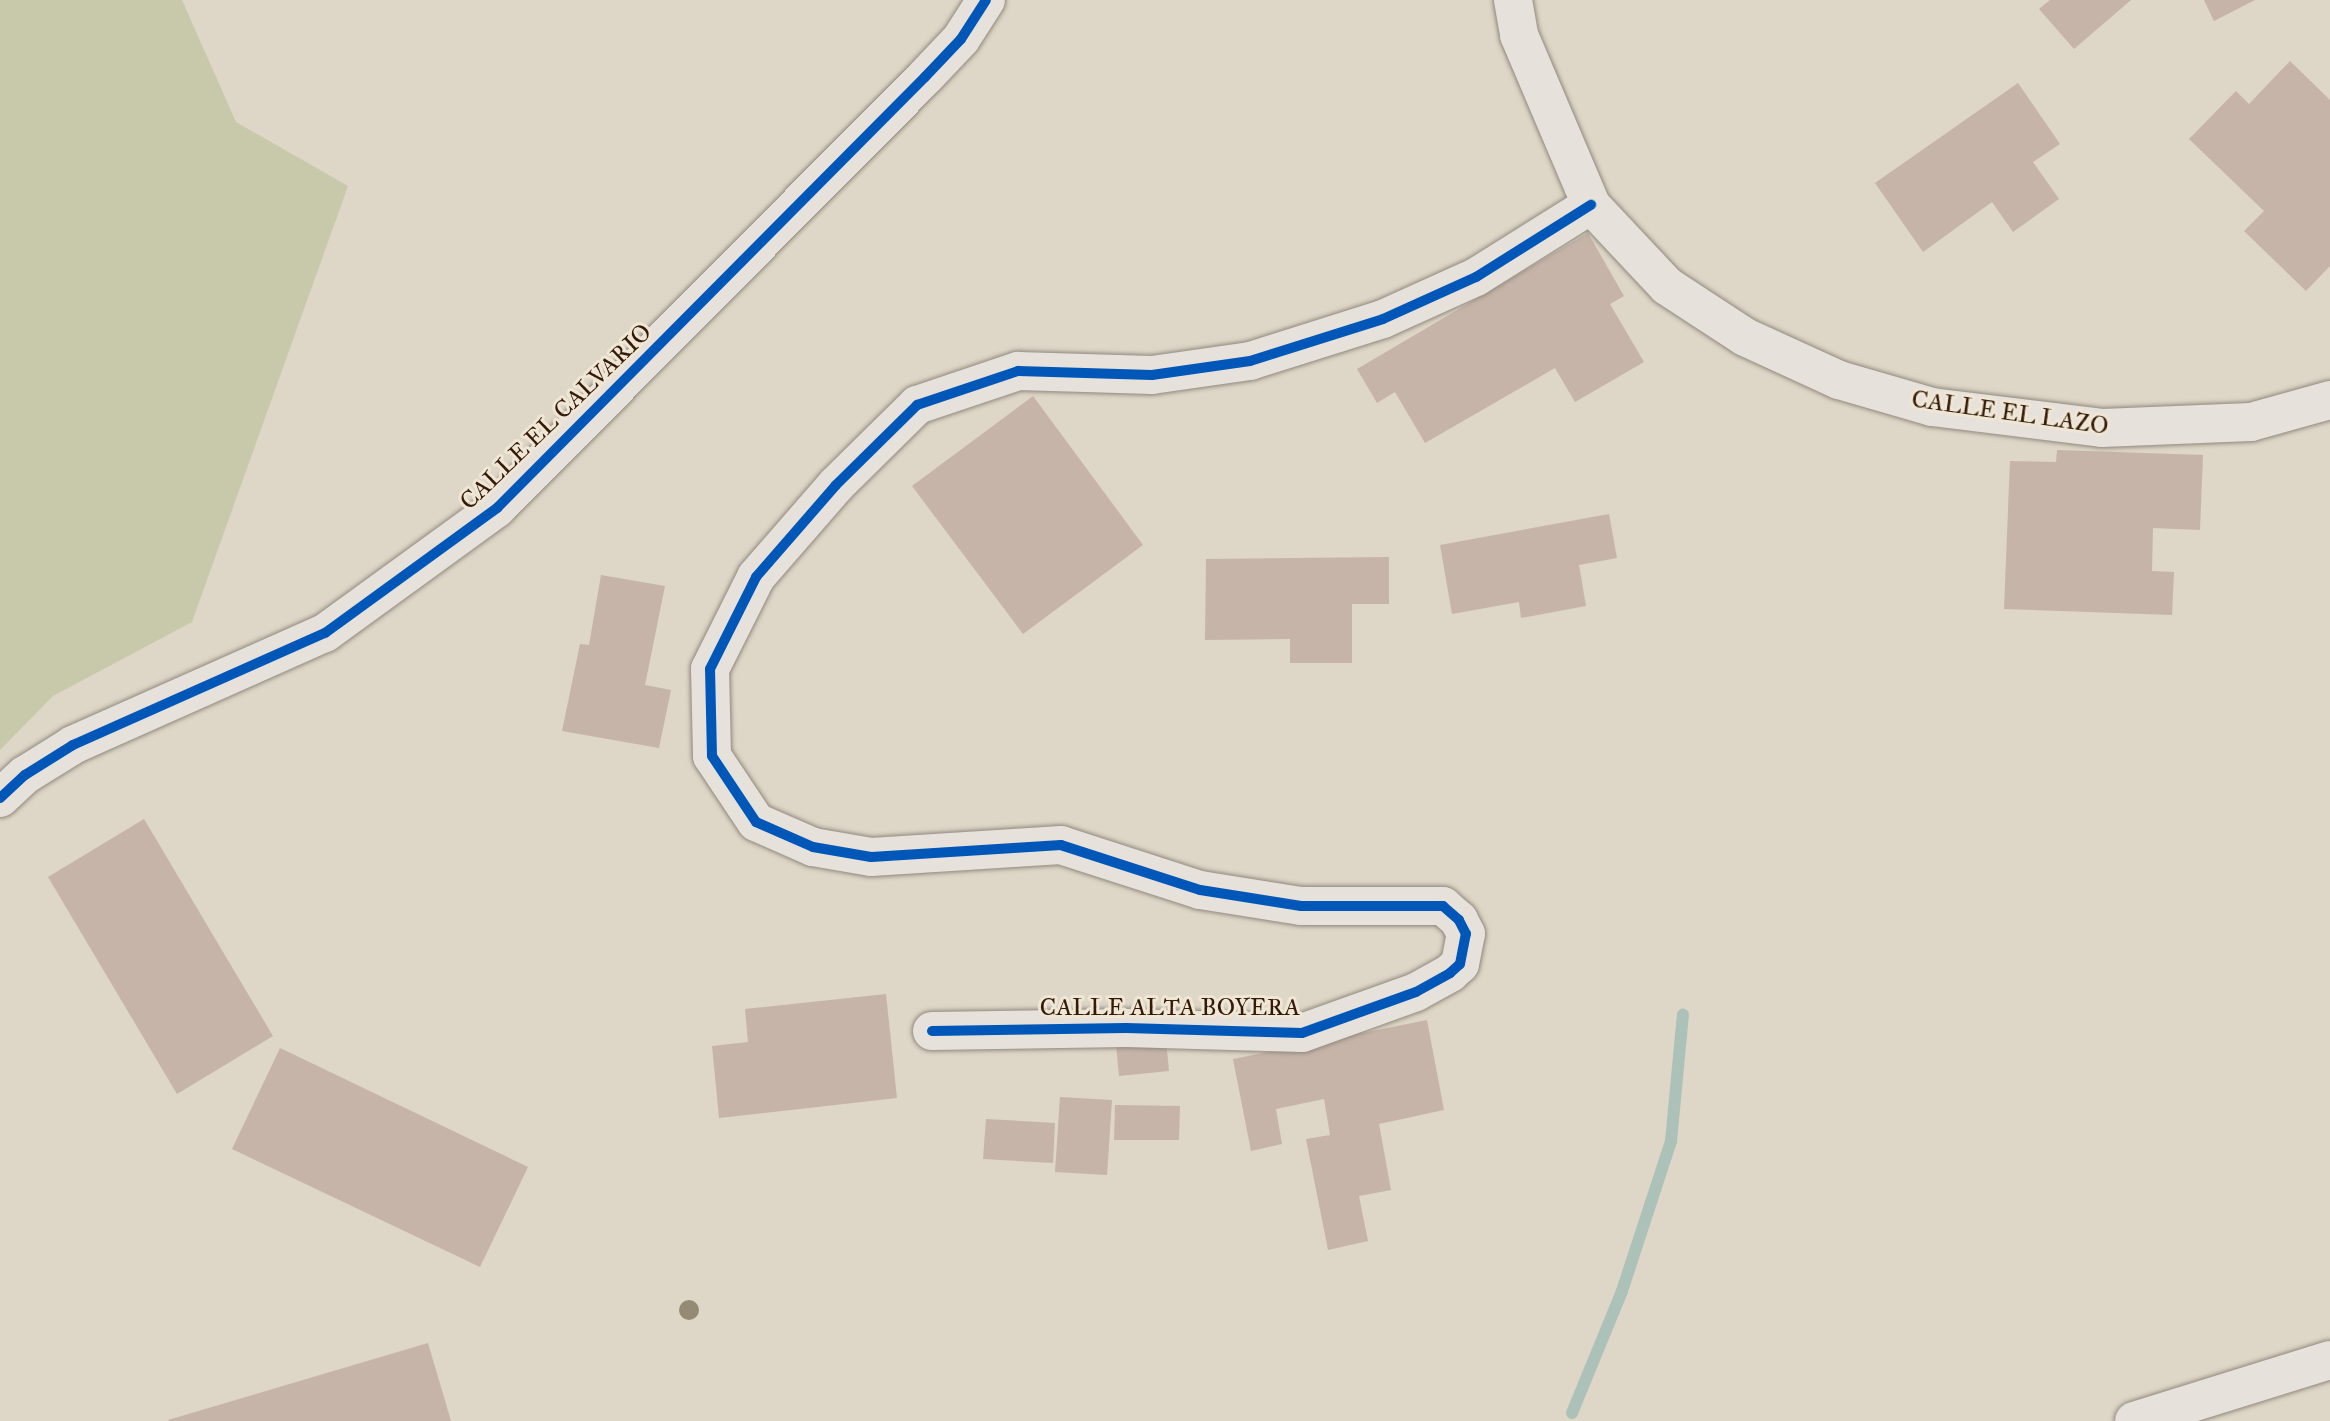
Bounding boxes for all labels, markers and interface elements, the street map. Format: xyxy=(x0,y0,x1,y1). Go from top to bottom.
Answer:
street label: CALLE EL CALVARIO xyxy=(454,318,658,516)
street label: CALLE EL LAZO xyxy=(1910,385,2110,441)
street label: CALLE ALTA BOYERA xyxy=(1040,994,1300,1022)

